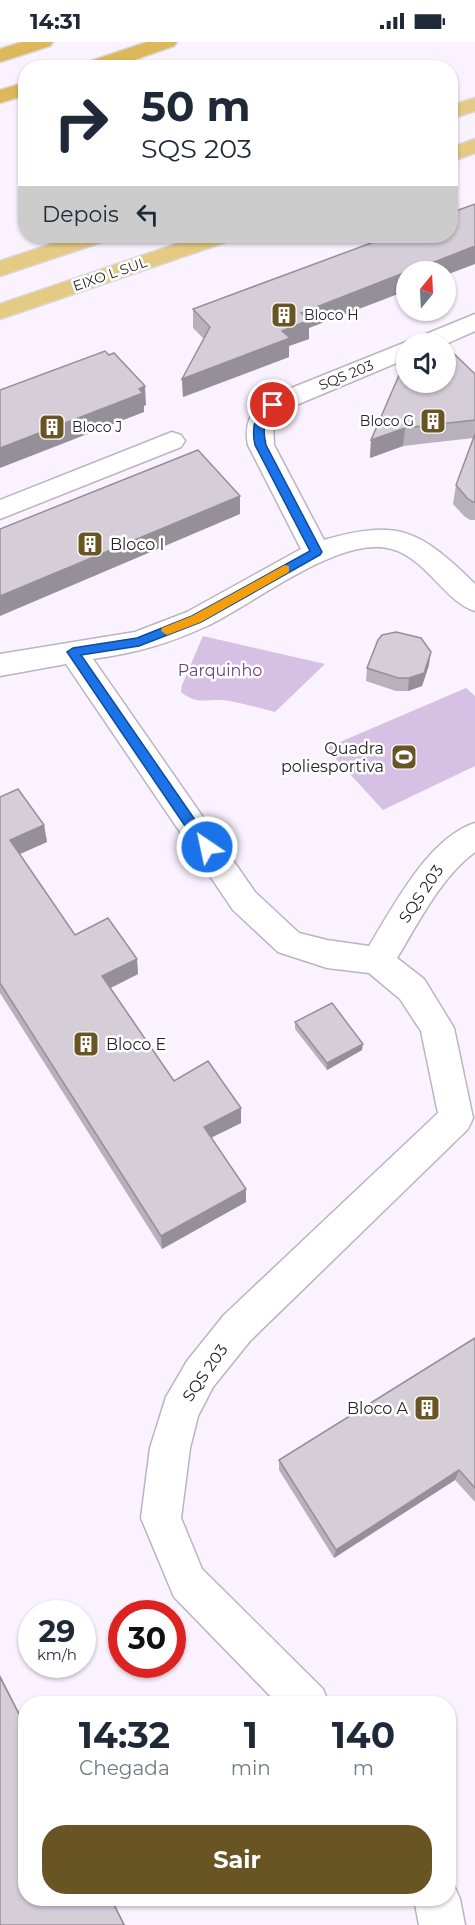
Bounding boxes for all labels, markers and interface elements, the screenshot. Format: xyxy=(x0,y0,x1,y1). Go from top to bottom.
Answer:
text: 14:31 xyxy=(30,8,81,35)
text: 50 m xyxy=(141,80,250,132)
icon: right xyxy=(42,84,120,162)
text: SQS 203 xyxy=(141,132,252,165)
icon: left xyxy=(131,198,164,231)
text: Depois xyxy=(42,201,119,228)
street label: EIXO L SUL xyxy=(70,253,150,295)
north arrow xyxy=(396,261,456,321)
map controls xyxy=(396,261,456,393)
building icon: Bloco H xyxy=(269,300,299,330)
place label: Bloco H xyxy=(304,306,359,324)
button: sound xyxy=(396,333,456,393)
street label: SQS 203 xyxy=(316,356,376,394)
pin xyxy=(247,379,298,430)
icon: arrive xyxy=(256,388,289,421)
building icon: Bloco G xyxy=(418,406,448,436)
building icon: Bloco J xyxy=(37,412,67,442)
place label: Bloco G xyxy=(360,412,414,430)
place label: Bloco J xyxy=(72,418,122,436)
building icon: Bloco I xyxy=(75,529,105,559)
place label: Bloco I xyxy=(110,535,164,554)
park label: Parquinho xyxy=(178,661,262,680)
place label: Quadra poliesportiva xyxy=(281,739,384,776)
sports icon: Quadra poliesportiva xyxy=(389,742,419,772)
position arrow xyxy=(175,815,239,879)
street label: SQS 203 xyxy=(395,861,447,927)
building icon: Bloco E xyxy=(71,1029,101,1059)
place label: Bloco E xyxy=(106,1035,166,1054)
street label: SQS 203 xyxy=(178,1341,232,1405)
building icon: Bloco A xyxy=(412,1393,442,1423)
place label: Bloco A xyxy=(347,1399,409,1418)
speed limit sign: 30 xyxy=(108,1600,186,1678)
text: 29 xyxy=(39,1613,75,1650)
text: km/h xyxy=(37,1645,77,1664)
text: 14:32 xyxy=(79,1713,170,1757)
text: 1 xyxy=(244,1713,258,1757)
text: 140 xyxy=(332,1713,395,1757)
text: Chegada xyxy=(79,1756,170,1780)
text: min xyxy=(231,1756,271,1780)
text: m xyxy=(353,1756,374,1780)
button: Sair xyxy=(42,1825,432,1894)

